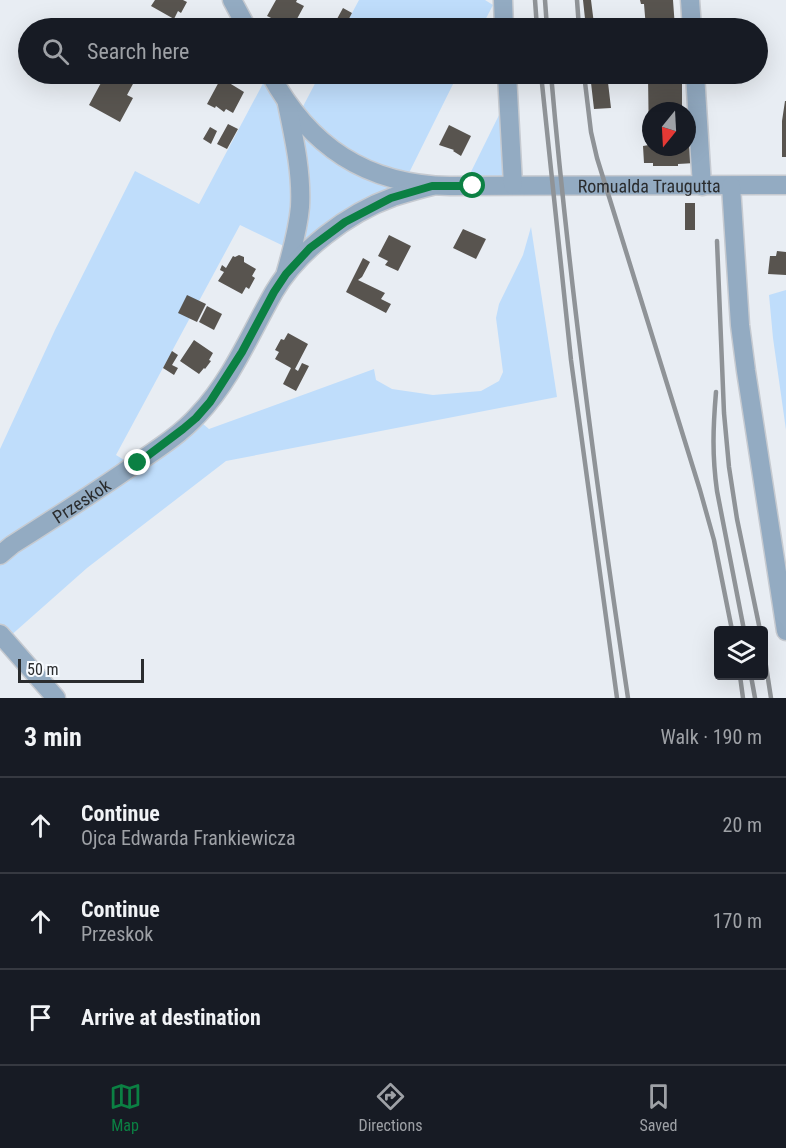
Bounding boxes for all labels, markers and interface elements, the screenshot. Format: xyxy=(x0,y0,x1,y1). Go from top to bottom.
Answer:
search box xyxy=(18,18,768,84)
icon: search xyxy=(39,35,72,68)
text: Search here xyxy=(87,39,189,64)
north arrow xyxy=(642,102,696,156)
route start xyxy=(459,172,485,198)
street label: Romualda Traugutta xyxy=(578,175,721,196)
route end xyxy=(124,449,150,475)
street label: Przeskok xyxy=(48,474,114,527)
map controls xyxy=(714,626,768,680)
button: layers xyxy=(714,626,768,680)
scale bar xyxy=(18,656,144,684)
text: 50 m xyxy=(27,660,59,679)
text: 3 min xyxy=(24,722,82,752)
text: Walk · 190 m xyxy=(661,725,762,749)
text: Continue xyxy=(81,801,160,826)
icon: ahead xyxy=(24,809,57,842)
text: 20 m xyxy=(723,813,762,837)
text: Ojca Edwarda Frankiewicza xyxy=(81,826,296,850)
text: Continue xyxy=(81,897,160,922)
icon: ahead xyxy=(24,905,57,938)
text: 170 m xyxy=(713,909,762,933)
text: Przeskok xyxy=(81,922,153,946)
icon: arrive xyxy=(24,1001,57,1034)
text: Arrive at destination xyxy=(81,1005,261,1030)
tab: Map xyxy=(109,1080,142,1135)
tab: Directions xyxy=(359,1080,422,1135)
tab: Saved xyxy=(639,1080,677,1135)

